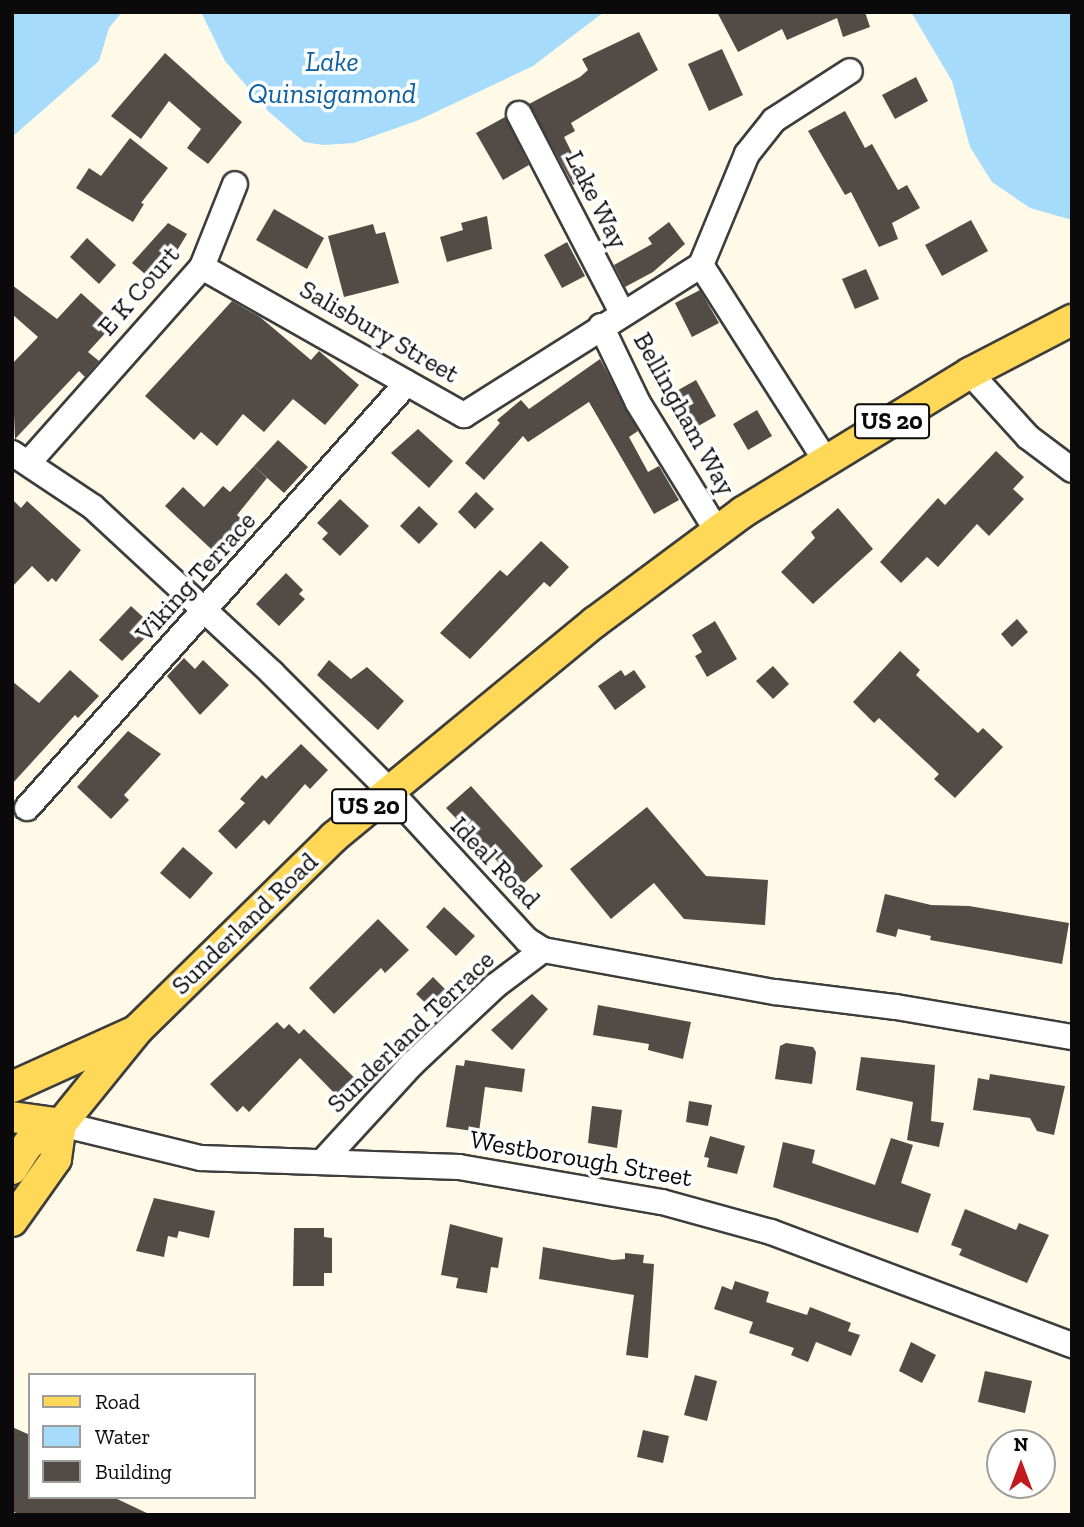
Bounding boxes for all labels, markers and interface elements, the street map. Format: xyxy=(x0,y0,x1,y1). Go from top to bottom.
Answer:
water label: Lake Quinsigamond xyxy=(248,45,416,111)
street label: Lake Way xyxy=(558,146,634,254)
street label: E K Court xyxy=(91,240,187,342)
street label: Salisbury Street xyxy=(294,274,464,390)
street label: Bellingham Way xyxy=(626,327,742,501)
road number: US 20 xyxy=(854,400,931,442)
street label: Viking Terrace xyxy=(129,505,263,649)
road number: US 20 xyxy=(330,786,408,826)
street label: Ideal Road xyxy=(444,811,546,915)
street label: Sunderland Road xyxy=(165,846,325,1002)
street label: Sunderland Terrace xyxy=(321,944,501,1120)
street label: Westborough Street xyxy=(467,1124,695,1194)
legend xyxy=(28,1373,256,1499)
text: Road xyxy=(95,1389,140,1414)
text: Water xyxy=(95,1424,150,1449)
north arrow xyxy=(986,1429,1056,1499)
text: N xyxy=(1014,1433,1028,1456)
text: Building xyxy=(95,1459,172,1484)

